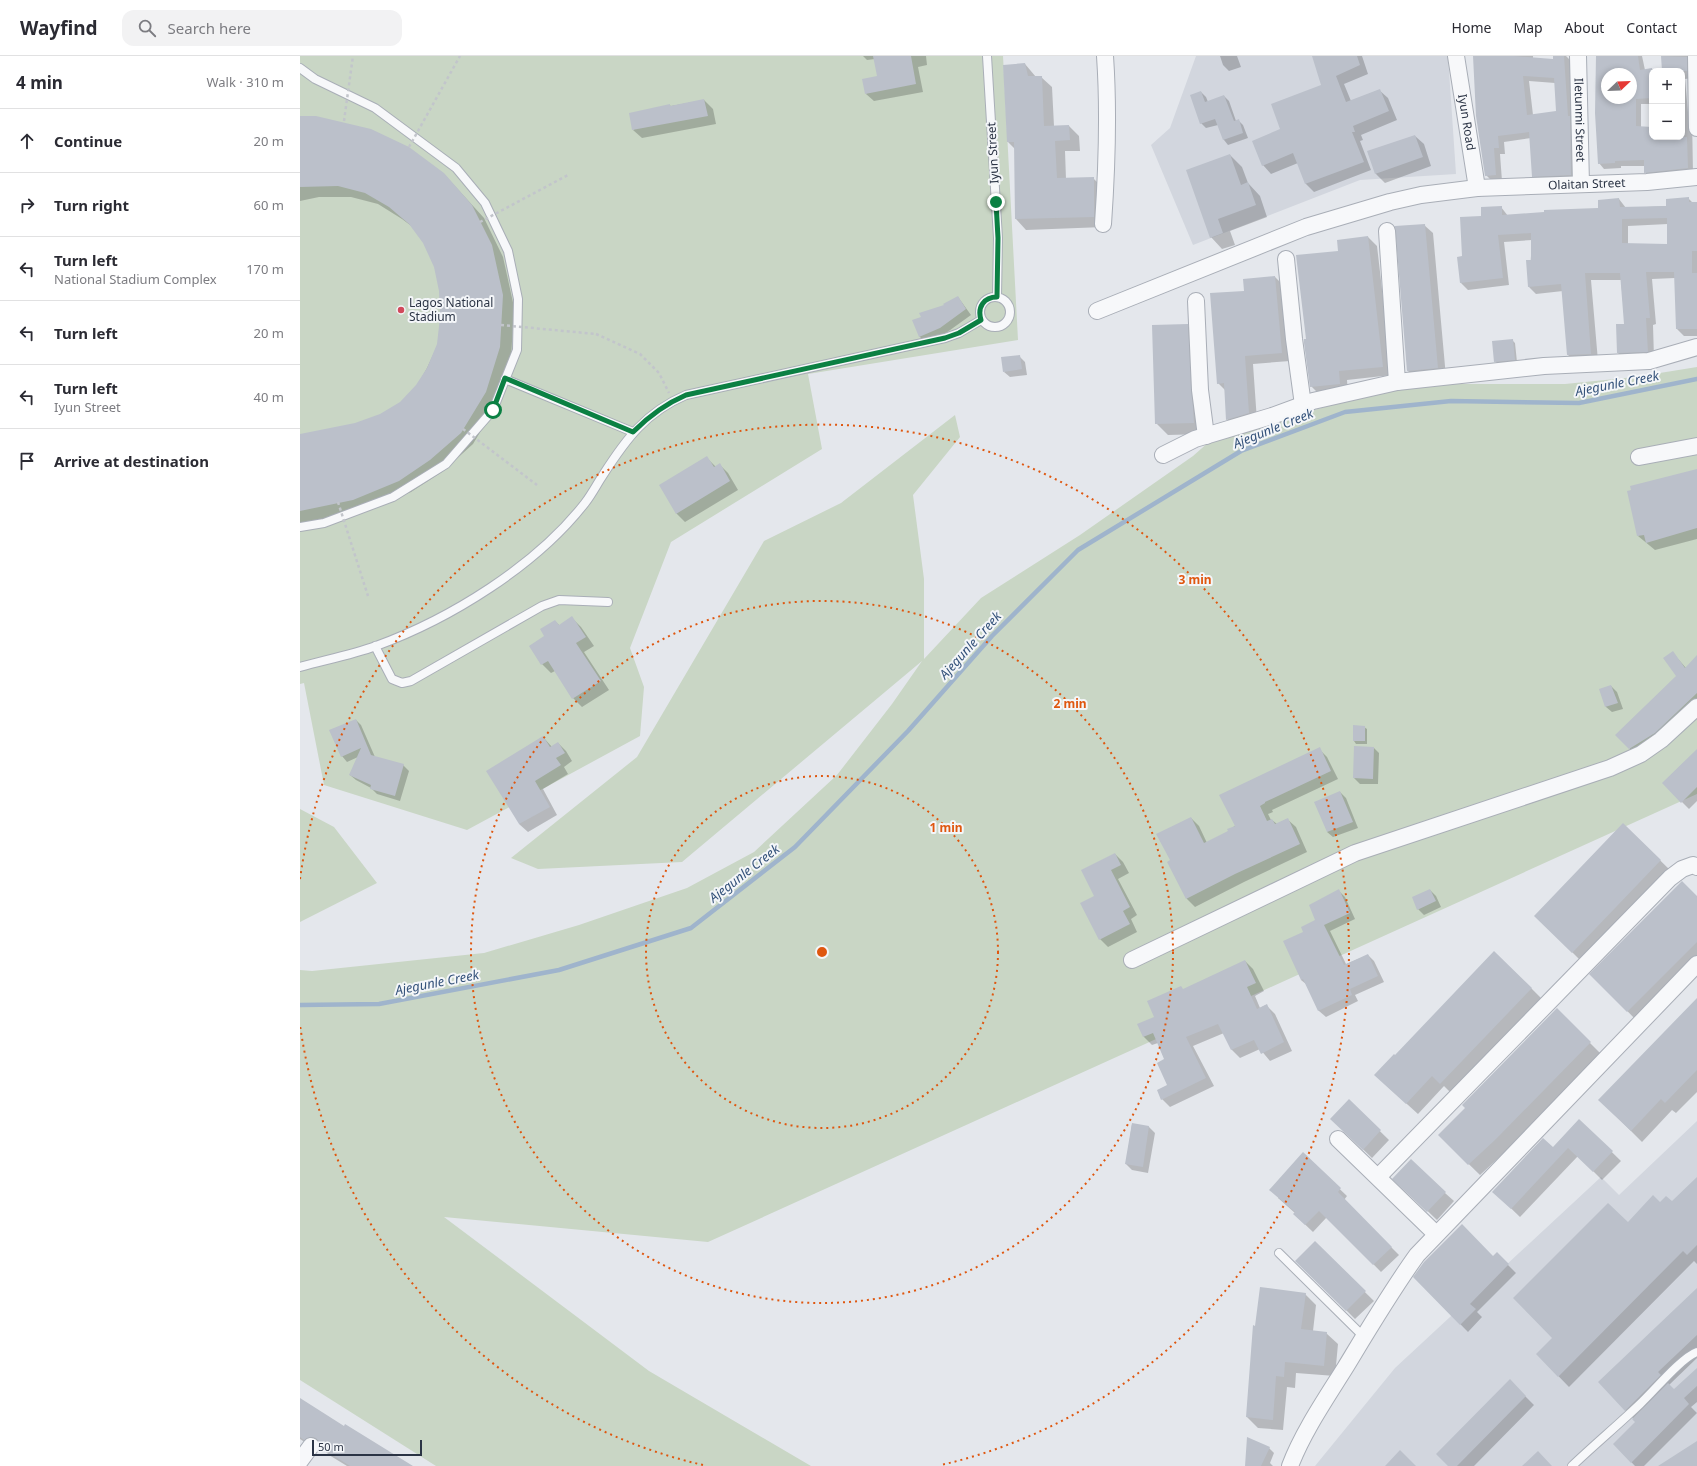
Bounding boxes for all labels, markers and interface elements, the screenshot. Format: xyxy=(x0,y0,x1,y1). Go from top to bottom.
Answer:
search box xyxy=(122,10,402,46)
text: Wayfind xyxy=(20,15,98,41)
icon: search xyxy=(136,17,158,39)
text: Search here xyxy=(168,18,251,38)
text: Home xyxy=(1452,18,1491,37)
text: Map xyxy=(1513,18,1543,37)
text: About xyxy=(1565,18,1604,37)
text: Contact xyxy=(1626,18,1677,37)
north arrow xyxy=(1601,68,1637,104)
map controls xyxy=(1649,68,1685,140)
button: + xyxy=(1649,68,1685,104)
text: 4 min xyxy=(16,71,63,94)
text: Walk · 310 m xyxy=(206,73,284,91)
street label: Iletunmi Street xyxy=(1571,78,1589,163)
street label: Iyun Road xyxy=(1454,93,1480,152)
button: − xyxy=(1649,104,1685,140)
street label: Iyun Street xyxy=(982,121,1003,184)
icon: ahead xyxy=(16,130,38,152)
text: Continue xyxy=(54,131,122,151)
text: 20 m xyxy=(254,132,284,150)
street label: Olaitan Street xyxy=(1548,174,1626,193)
route end xyxy=(987,193,1005,211)
icon: right xyxy=(16,194,38,216)
text: Turn right xyxy=(54,195,129,215)
text: 60 m xyxy=(254,196,284,214)
text: Turn left xyxy=(54,250,118,270)
icon: left xyxy=(16,258,38,280)
text: 170 m xyxy=(246,260,284,278)
text: National Stadium Complex xyxy=(54,270,217,288)
place label: Lagos National Stadium xyxy=(409,294,493,325)
marker: Lagos National Stadium xyxy=(396,305,406,315)
icon: left xyxy=(16,322,38,344)
text: Turn left xyxy=(54,323,118,343)
text: 20 m xyxy=(254,324,284,342)
water label: Ajegunle Creek xyxy=(1573,366,1661,400)
text: Turn left xyxy=(54,378,118,398)
icon: left xyxy=(16,386,38,408)
text: 40 m xyxy=(254,388,284,406)
text: Iyun Street xyxy=(54,398,121,416)
route start xyxy=(484,401,502,419)
water label: Ajegunle Creek xyxy=(1229,404,1316,453)
icon: arrive xyxy=(16,450,38,472)
text: Arrive at destination xyxy=(54,451,209,471)
text: 3 min xyxy=(1178,571,1212,588)
water label: Ajegunle Creek xyxy=(934,607,1005,683)
text: 2 min xyxy=(1053,695,1087,712)
text: 1 min xyxy=(929,819,963,836)
water label: Ajegunle Creek xyxy=(704,839,783,907)
centre of rings xyxy=(815,945,829,959)
water label: Ajegunle Creek xyxy=(393,965,481,999)
scale bar xyxy=(312,1438,422,1457)
text: 50 m xyxy=(318,1439,344,1454)

